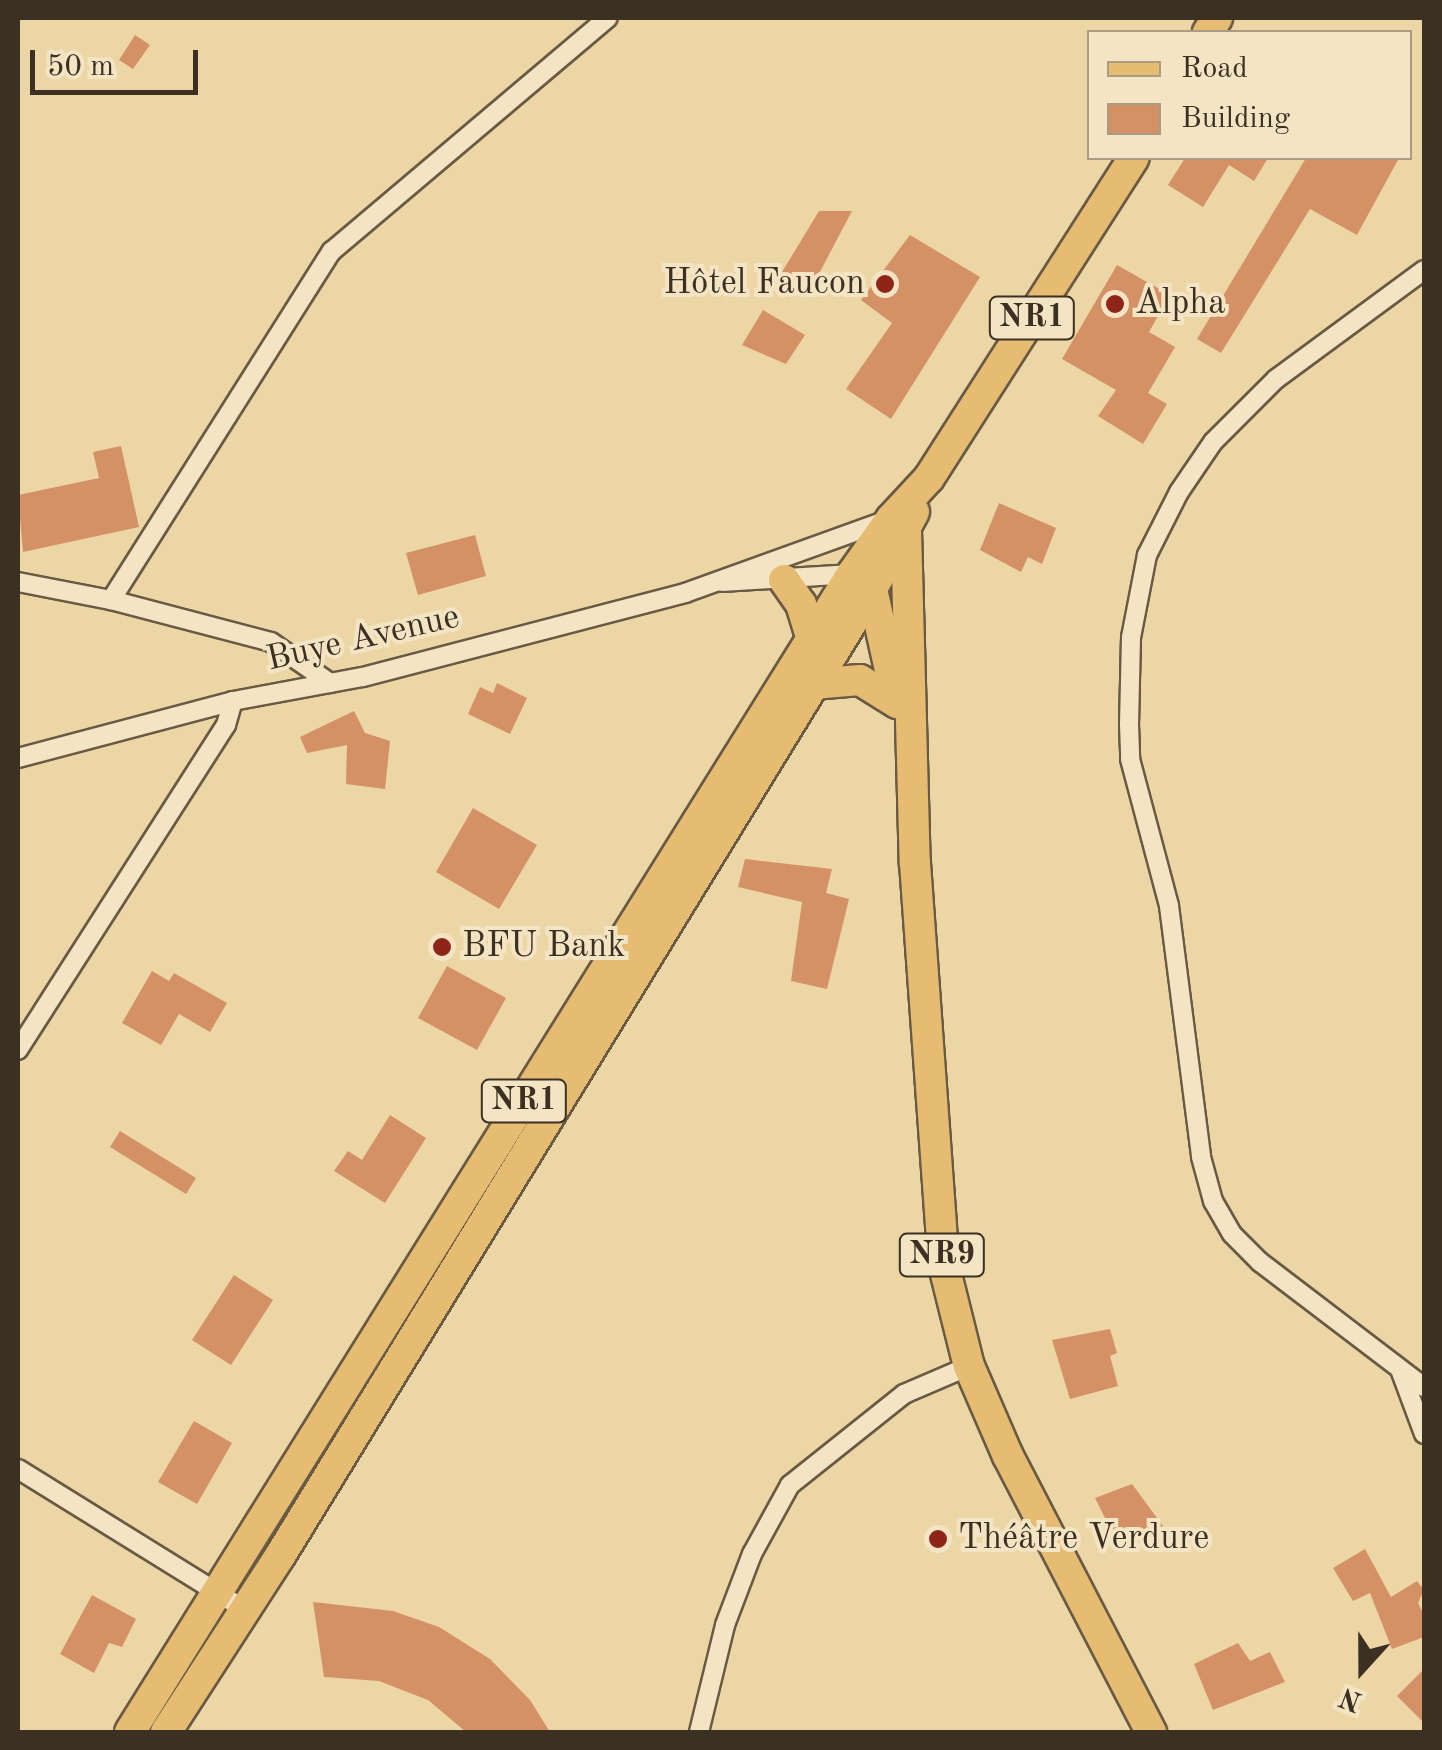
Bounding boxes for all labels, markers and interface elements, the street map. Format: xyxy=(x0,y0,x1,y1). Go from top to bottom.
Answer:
scale bar xyxy=(35,30,202,92)
legend xyxy=(1087,30,1412,160)
text: 50 m xyxy=(47,52,114,82)
text: Road xyxy=(1181,54,1248,84)
text: Building xyxy=(1181,104,1290,134)
place label: Hôtel Faucon xyxy=(664,263,865,305)
marker: Hôtel Faucon xyxy=(874,273,896,295)
place label: Alpha xyxy=(1135,283,1226,325)
road number: NR1 xyxy=(987,291,1077,345)
marker: Alpha xyxy=(1104,293,1126,315)
street label: Buye Avenue xyxy=(262,596,464,682)
place label: BFU Bank xyxy=(462,926,625,968)
marker: BFU Bank xyxy=(431,936,453,958)
road number: NR1 xyxy=(479,1074,569,1128)
road number: NR9 xyxy=(897,1228,987,1282)
place label: Théâtre Verdure xyxy=(958,1518,1209,1560)
marker: Théâtre Verdure xyxy=(927,1528,949,1550)
north arrow xyxy=(1312,1620,1412,1720)
text: N xyxy=(1336,1681,1366,1715)

